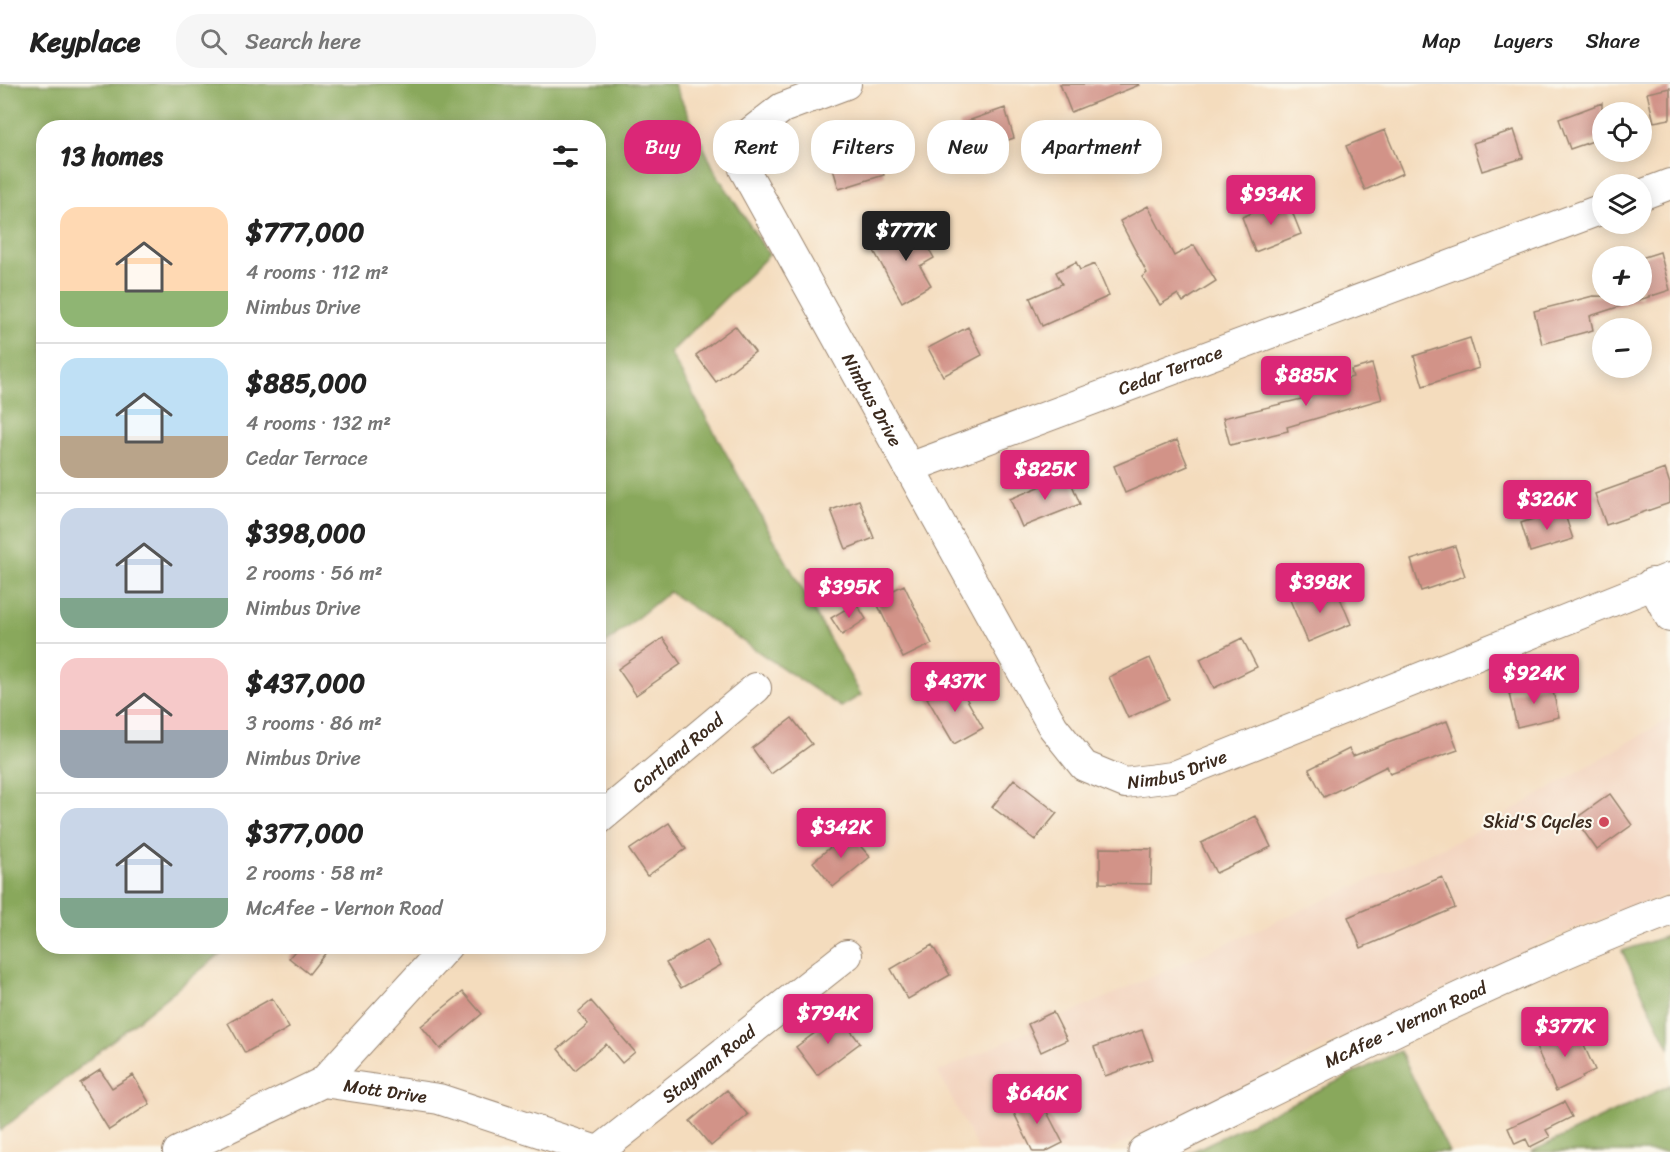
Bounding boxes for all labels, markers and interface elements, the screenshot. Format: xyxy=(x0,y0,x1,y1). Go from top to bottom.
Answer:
search box xyxy=(176,14,596,68)
text: Keyplace xyxy=(30,17,140,66)
text: Search here xyxy=(245,22,361,61)
text: Map xyxy=(1422,22,1461,60)
text: Layers xyxy=(1494,22,1553,60)
text: Share xyxy=(1586,22,1640,60)
icon: search xyxy=(197,25,230,58)
map controls xyxy=(1592,102,1652,378)
button: locate xyxy=(1592,102,1652,162)
chip: Buy xyxy=(624,120,701,174)
chip: Rent xyxy=(713,120,799,174)
chip: Filters xyxy=(811,120,915,174)
chip: New xyxy=(927,120,1009,174)
chip: Apartment xyxy=(1021,120,1162,174)
text: 13 homes xyxy=(60,133,163,179)
icon: filters xyxy=(549,140,582,173)
button: layers xyxy=(1592,174,1652,234)
pin: $934K xyxy=(1229,175,1313,226)
text: $934K xyxy=(1240,177,1302,212)
text: $777,000 xyxy=(246,209,364,255)
pin: $777K xyxy=(864,211,948,262)
text: $777K xyxy=(876,213,936,248)
icon: home xyxy=(108,231,180,303)
button: + xyxy=(1592,246,1652,306)
text: 4 rooms · 112 m² xyxy=(246,255,389,290)
text: Nimbus Drive xyxy=(246,290,361,325)
button: − xyxy=(1592,318,1652,378)
street label: Cedar Terrace xyxy=(1113,336,1227,405)
street label: Nimbus Drive xyxy=(833,347,911,453)
pin: $885K xyxy=(1264,356,1348,407)
text: $885K xyxy=(1275,358,1337,393)
text: $885,000 xyxy=(246,360,367,406)
icon: home xyxy=(108,382,180,454)
text: 4 rooms · 132 m² xyxy=(246,406,391,441)
text: Cedar Terrace xyxy=(246,441,368,476)
pin: $825K xyxy=(1003,450,1087,501)
text: $825K xyxy=(1014,452,1076,487)
pin: $326K xyxy=(1505,480,1589,531)
text: $326K xyxy=(1517,482,1577,517)
text: $398,000 xyxy=(246,510,366,556)
icon: home xyxy=(108,532,180,604)
text: 2 rooms · 56 m² xyxy=(246,556,383,591)
pin: $398K xyxy=(1278,563,1362,614)
text: $398K xyxy=(1290,565,1350,600)
pin: $395K xyxy=(807,568,891,619)
text: $395K xyxy=(818,570,880,605)
text: Nimbus Drive xyxy=(246,591,361,626)
pin: $924K xyxy=(1492,654,1576,705)
text: $924K xyxy=(1503,656,1565,691)
text: $437,000 xyxy=(246,660,365,706)
pin: $437K xyxy=(913,662,997,713)
text: $437K xyxy=(925,664,985,699)
icon: home xyxy=(108,682,180,754)
street label: Cortland Road xyxy=(625,704,732,802)
text: 3 rooms · 86 m² xyxy=(246,706,382,741)
text: Nimbus Drive xyxy=(246,741,361,776)
street label: Nimbus Drive xyxy=(1125,741,1232,799)
place label: Skid'S Cycles xyxy=(1483,806,1593,838)
pin: $342K xyxy=(799,808,883,859)
text: $377,000 xyxy=(246,810,364,856)
text: $342K xyxy=(811,810,871,845)
marker: Skid'S Cycles xyxy=(1597,815,1611,829)
icon: home xyxy=(108,832,180,904)
text: 2 rooms · 58 m² xyxy=(246,856,383,891)
text: McAfee - Vernon Road xyxy=(246,891,442,926)
street label: McAfee - Vernon Road xyxy=(1319,972,1494,1077)
pin: $794K xyxy=(786,994,870,1045)
text: $794K xyxy=(797,996,859,1031)
pin: $377K xyxy=(1523,1007,1607,1058)
text: $377K xyxy=(1535,1009,1595,1044)
street label: Stayman Road xyxy=(654,1016,764,1112)
street label: Mott Drive xyxy=(342,1069,429,1113)
pin: $646K xyxy=(995,1074,1079,1125)
text: $646K xyxy=(1007,1076,1067,1111)

